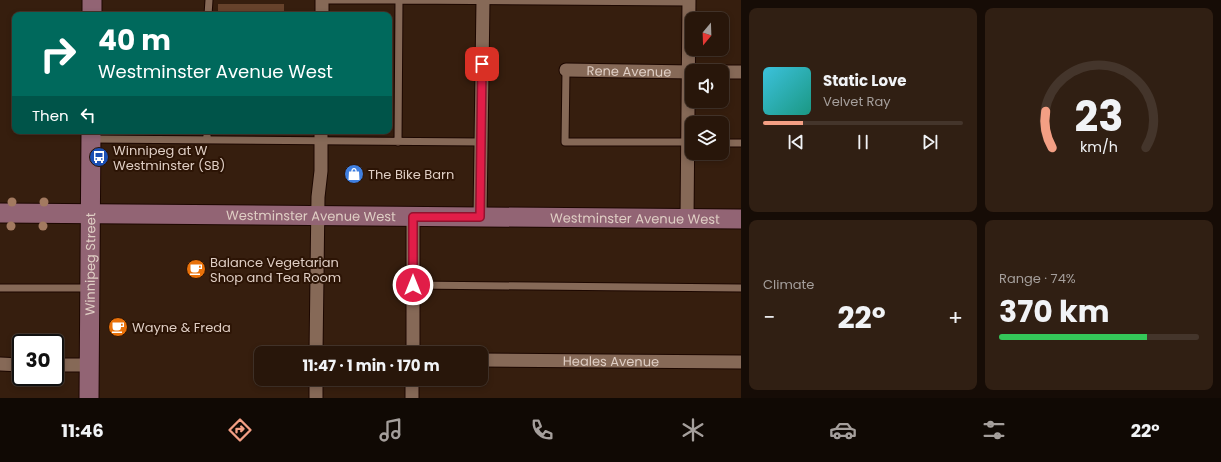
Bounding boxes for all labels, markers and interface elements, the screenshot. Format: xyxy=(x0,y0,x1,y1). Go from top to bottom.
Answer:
north arrow xyxy=(685,12,729,56)
map controls xyxy=(685,12,729,160)
text: 40 m xyxy=(98,21,171,60)
icon: right xyxy=(32,28,84,80)
pin xyxy=(465,47,499,81)
icon: arrive xyxy=(471,53,493,75)
text: Westminster Avenue West xyxy=(98,59,333,84)
street label: Rene Avenue xyxy=(586,61,671,82)
button: sound xyxy=(685,64,729,108)
text: Static Love xyxy=(823,70,907,91)
text: 23 xyxy=(1075,87,1123,146)
text: Velvet Ray xyxy=(823,92,891,111)
icon: left xyxy=(77,104,99,126)
text: Then xyxy=(32,105,69,126)
button: layers xyxy=(685,116,729,160)
icon: previous xyxy=(785,131,807,153)
icon: pause xyxy=(852,131,874,153)
icon: next xyxy=(919,131,941,153)
text: km/h xyxy=(1080,136,1118,156)
place label: Winnipeg at W Westminster (SB) xyxy=(113,141,225,175)
bus stop icon: Winnipeg at W Westminster (SB) xyxy=(88,146,110,168)
shop icon: The Bike Barn xyxy=(343,163,365,185)
place label: The Bike Barn xyxy=(368,165,454,184)
street label: Westminster Avenue West xyxy=(226,206,396,226)
street label: Westminster Avenue West xyxy=(550,208,720,229)
street label: Winnipeg Street xyxy=(81,212,100,316)
place label: Balance Vegetarian Shop and Tea Room xyxy=(210,253,341,287)
cafe icon: Balance Vegetarian Shop and Tea Room xyxy=(185,258,207,280)
position arrow xyxy=(392,264,434,306)
text: Range · 74% xyxy=(999,269,1076,288)
text: Climate xyxy=(763,275,814,294)
text: 370 km xyxy=(999,290,1109,333)
text: 22° xyxy=(837,296,886,339)
text: − xyxy=(763,302,775,333)
text: + xyxy=(948,302,963,333)
cafe icon: Wayne & Freda xyxy=(107,316,129,338)
place label: Wayne & Freda xyxy=(132,318,231,337)
speed limit sign: 30 xyxy=(12,334,64,386)
street label: Heales Avenue xyxy=(563,352,659,371)
text: 11:47 · 1 min · 170 m xyxy=(302,355,440,376)
icon: directions xyxy=(226,416,254,444)
icon: music xyxy=(377,416,405,444)
icon: phone xyxy=(528,416,556,444)
icon: climate xyxy=(679,416,707,444)
icon: car xyxy=(829,416,857,444)
icon: filters xyxy=(980,416,1008,444)
text: 11:46 xyxy=(61,418,104,443)
text: 22° xyxy=(1131,418,1160,443)

